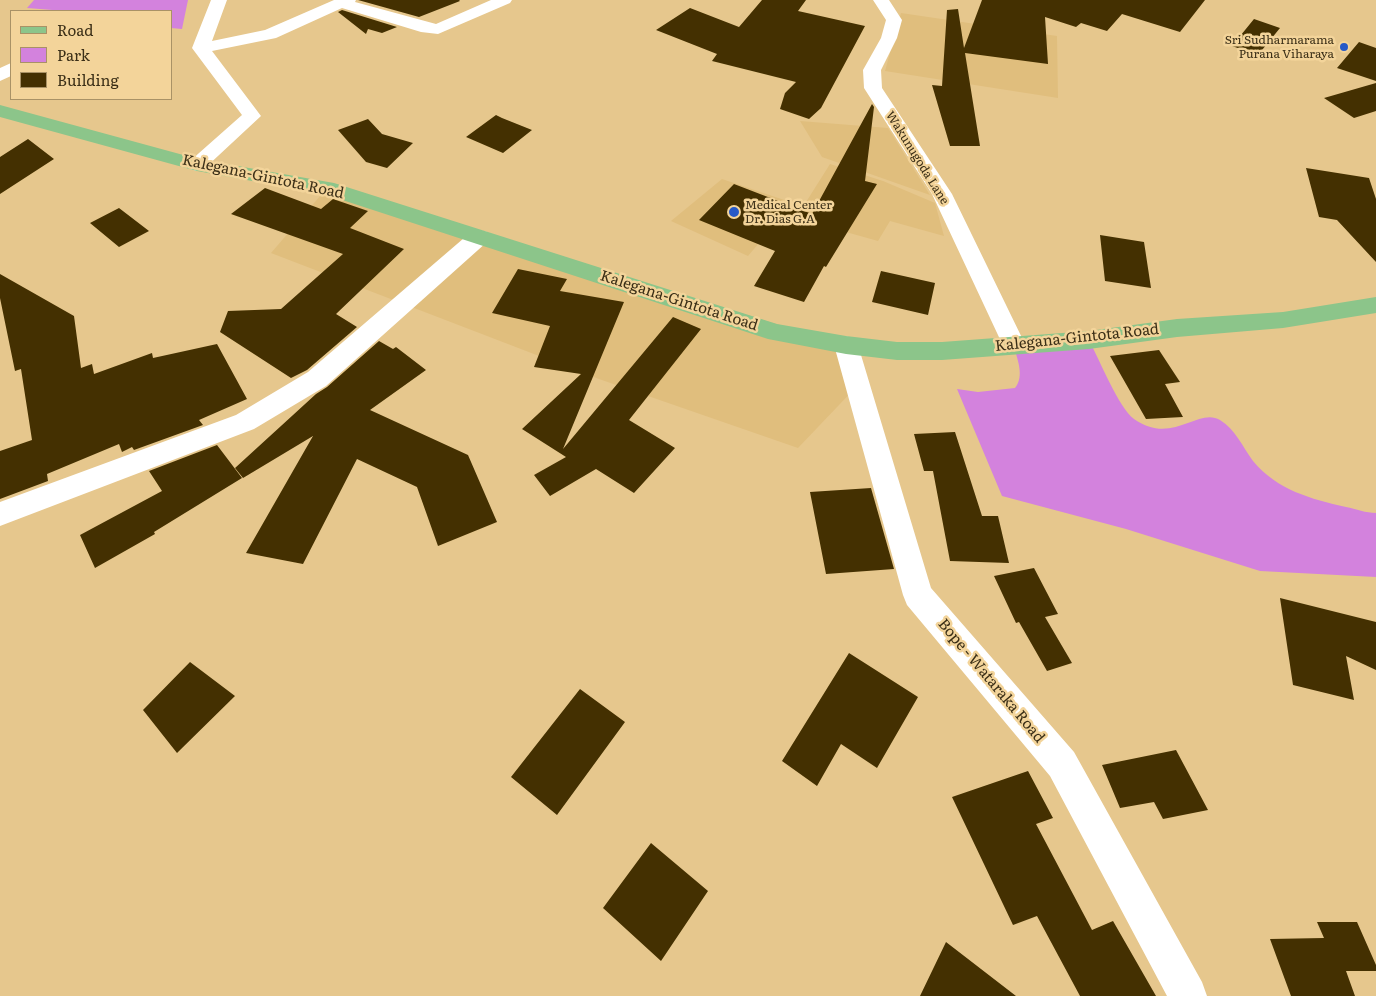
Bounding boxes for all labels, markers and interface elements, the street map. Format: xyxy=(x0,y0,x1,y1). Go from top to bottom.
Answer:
legend xyxy=(10,10,172,100)
text: Road xyxy=(57,18,93,41)
place label: Sri Sudharmarama Purana Viharaya xyxy=(1225,33,1334,61)
marker: Sri Sudharmarama Purana Viharaya xyxy=(1338,41,1350,53)
text: Park xyxy=(57,43,90,66)
text: Building xyxy=(57,68,119,91)
street label: Wakunugoda Lane xyxy=(882,109,952,207)
street label: Kalegana-Gintota Road xyxy=(180,151,346,203)
place label: Medical Center Dr. Dias G.A xyxy=(745,198,832,226)
marker: Medical Center Dr. Dias G.A xyxy=(727,205,741,219)
street label: Kalegana-Gintota Road xyxy=(598,267,760,335)
street label: Kalegana-Gintota Road xyxy=(994,320,1160,356)
street label: Bope - Wataraka Road xyxy=(934,615,1048,747)

